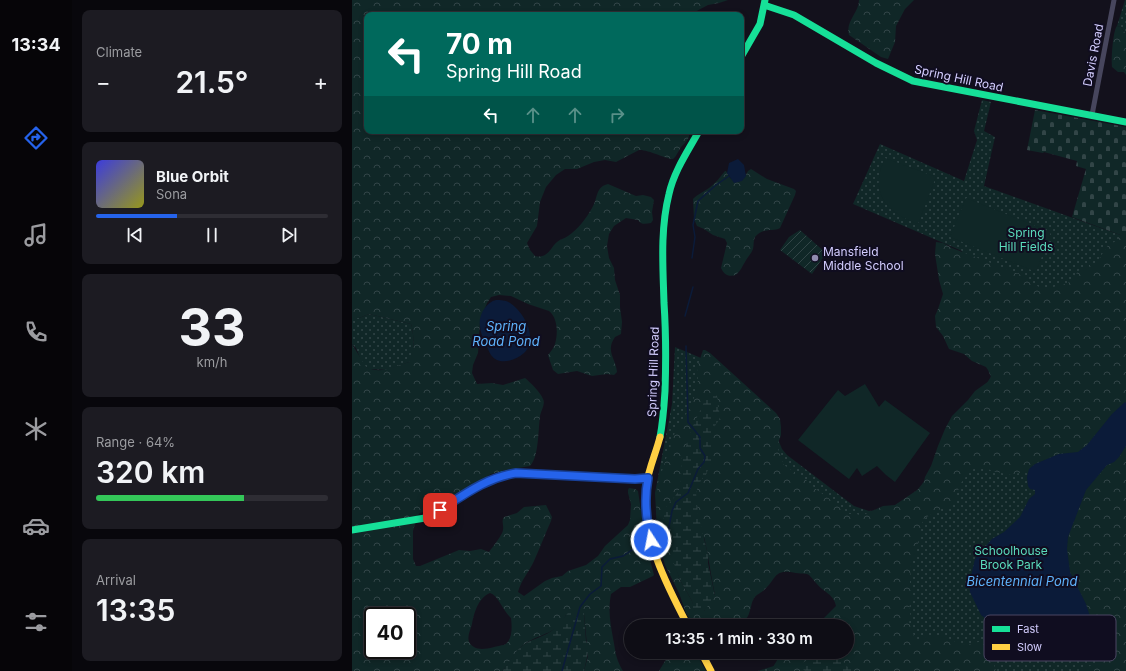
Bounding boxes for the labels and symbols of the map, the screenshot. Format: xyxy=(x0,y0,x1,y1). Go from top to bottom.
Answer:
street label: Davis Road xyxy=(1080,22,1106,88)
street label: Spring Hill Road xyxy=(913,61,1005,95)
park label: Spring Hill Fields xyxy=(999,225,1053,254)
place label: Mansfield Middle School xyxy=(823,244,904,273)
marker: Mansfield Middle School xyxy=(810,253,820,263)
water label: Spring Road Pond xyxy=(472,318,540,349)
street label: Spring Hill Road xyxy=(644,327,662,417)
pin xyxy=(423,493,457,527)
position arrow xyxy=(630,519,672,561)
park label: Schoolhouse Brook Park xyxy=(974,543,1048,572)
water label: Bicentennial Pond xyxy=(967,573,1077,589)
speed limit sign: 40 xyxy=(364,607,416,659)
legend xyxy=(984,615,1116,661)
text: Fast xyxy=(1017,622,1039,636)
text: Slow xyxy=(1017,640,1042,654)

